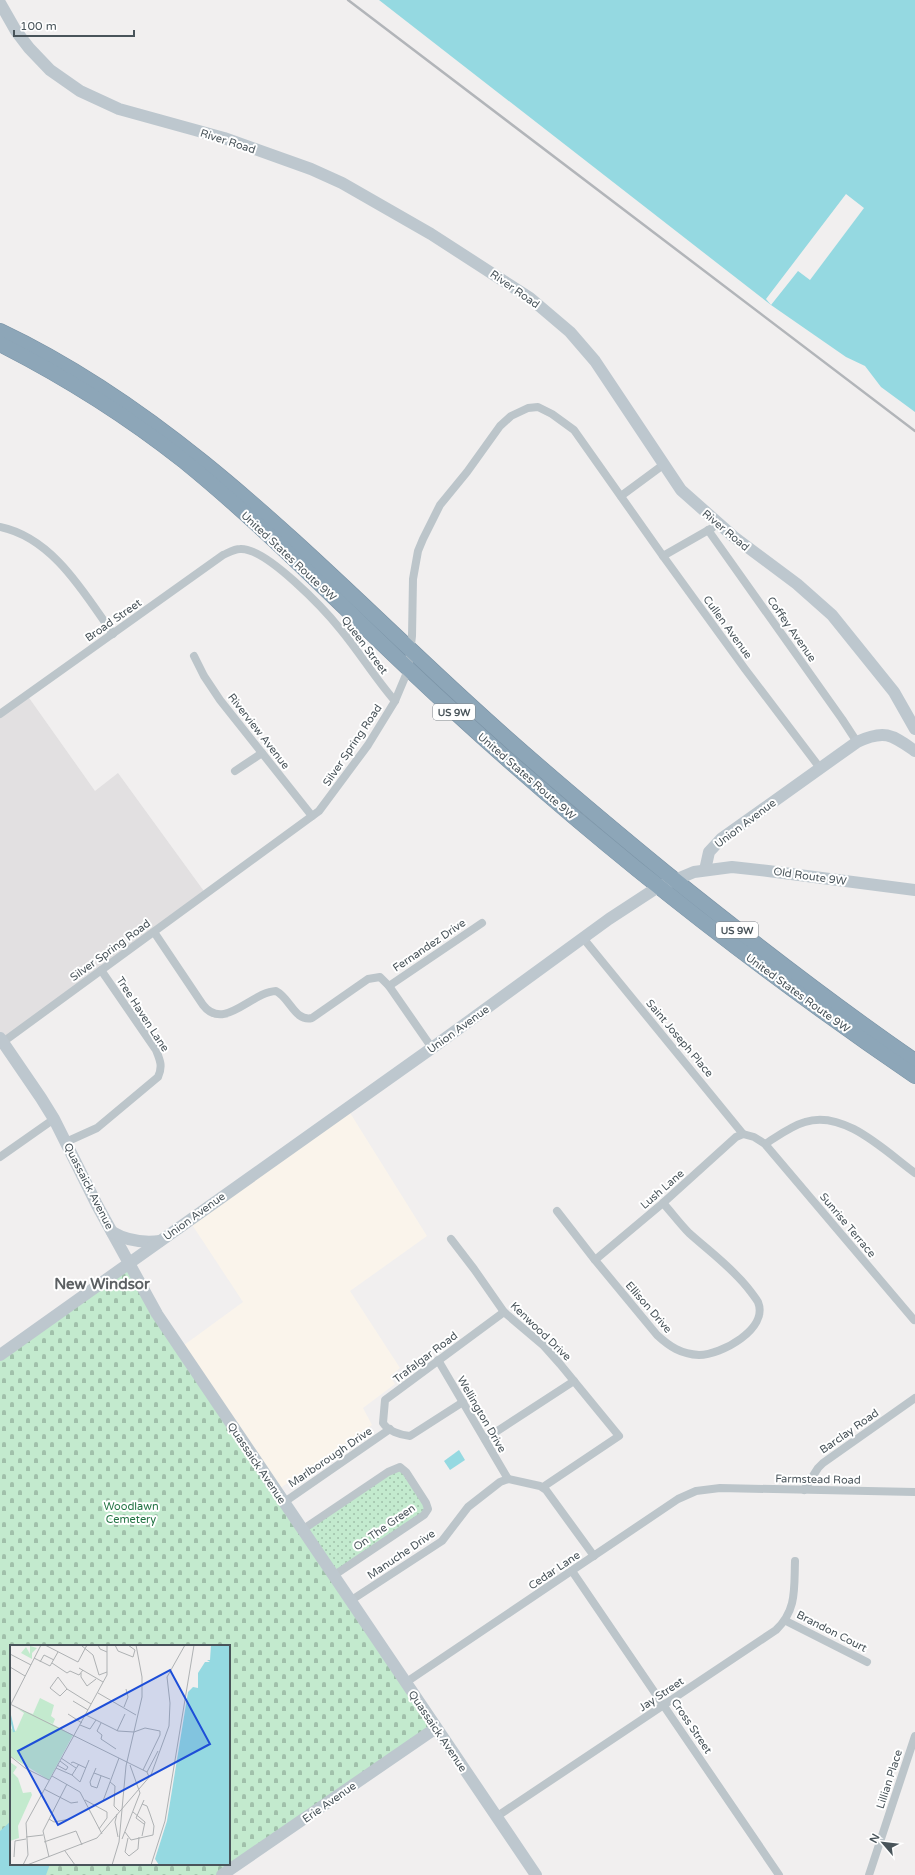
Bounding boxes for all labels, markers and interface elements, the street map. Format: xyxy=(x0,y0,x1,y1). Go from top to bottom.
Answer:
scale bar xyxy=(14,12,134,38)
text: 100 m xyxy=(20,19,57,33)
street label: River Road xyxy=(199,126,257,157)
street label: River Road xyxy=(488,268,542,311)
street label: River Road xyxy=(700,507,752,554)
street label: United States Route 9W xyxy=(238,509,339,604)
street label: Cullen Avenue xyxy=(700,593,755,661)
street label: Coffey Avenue xyxy=(764,594,819,664)
street label: Broad Street xyxy=(83,596,144,645)
street label: Queen Street xyxy=(339,614,391,677)
street label: Riverview Avenue xyxy=(225,691,292,772)
street label: Silver Spring Road xyxy=(320,702,385,789)
road number: US 9W xyxy=(433,704,475,720)
street label: United States Route 9W xyxy=(475,730,578,822)
street label: Union Avenue xyxy=(712,796,778,851)
street label: Old Route 9W xyxy=(772,865,847,888)
street label: Fernandez Drive xyxy=(390,916,468,975)
street label: Silver Spring Road xyxy=(68,917,153,984)
road number: US 9W xyxy=(716,922,758,938)
street label: United States Route 9W xyxy=(743,951,852,1036)
street label: Tree Haven Lane xyxy=(113,974,172,1054)
street label: Saint Joseph Place xyxy=(643,997,716,1080)
street label: Union Avenue xyxy=(425,1003,492,1056)
street label: Quassaick Avenue xyxy=(61,1141,116,1232)
street label: Lush Lane xyxy=(638,1167,687,1212)
street label: Union Avenue xyxy=(161,1190,228,1243)
street label: Sunrise Terrace xyxy=(817,1190,878,1260)
district label: New Windsor xyxy=(54,1275,150,1293)
street label: Ellison Drive xyxy=(623,1279,674,1336)
street label: Kenwood Drive xyxy=(508,1299,574,1364)
street label: Trafalgar Road xyxy=(391,1329,460,1386)
street label: Wellington Drive xyxy=(454,1374,509,1455)
street label: Barclay Road xyxy=(817,1406,881,1457)
street label: Quassaick Avenue xyxy=(225,1420,289,1506)
street label: Marlborough Drive xyxy=(286,1425,375,1490)
street label: Farmstead Road xyxy=(775,1472,861,1487)
park label: Woodlawn Cemetery xyxy=(103,1500,159,1526)
street label: On The Green xyxy=(351,1501,418,1553)
street label: Manuche Drive xyxy=(365,1527,438,1582)
street label: Cedar Lane xyxy=(526,1548,583,1592)
street label: Brandon Court xyxy=(794,1608,869,1655)
inset map xyxy=(10,1645,230,1865)
street label: Jay Street xyxy=(636,1675,686,1714)
street label: Quassaick Avenue xyxy=(406,1688,470,1774)
street label: Cross Street xyxy=(669,1696,715,1756)
street label: Lillian Place xyxy=(874,1748,905,1810)
street label: Erie Avenue xyxy=(300,1779,359,1826)
north arrow xyxy=(863,1823,903,1863)
text: N xyxy=(867,1832,882,1845)

